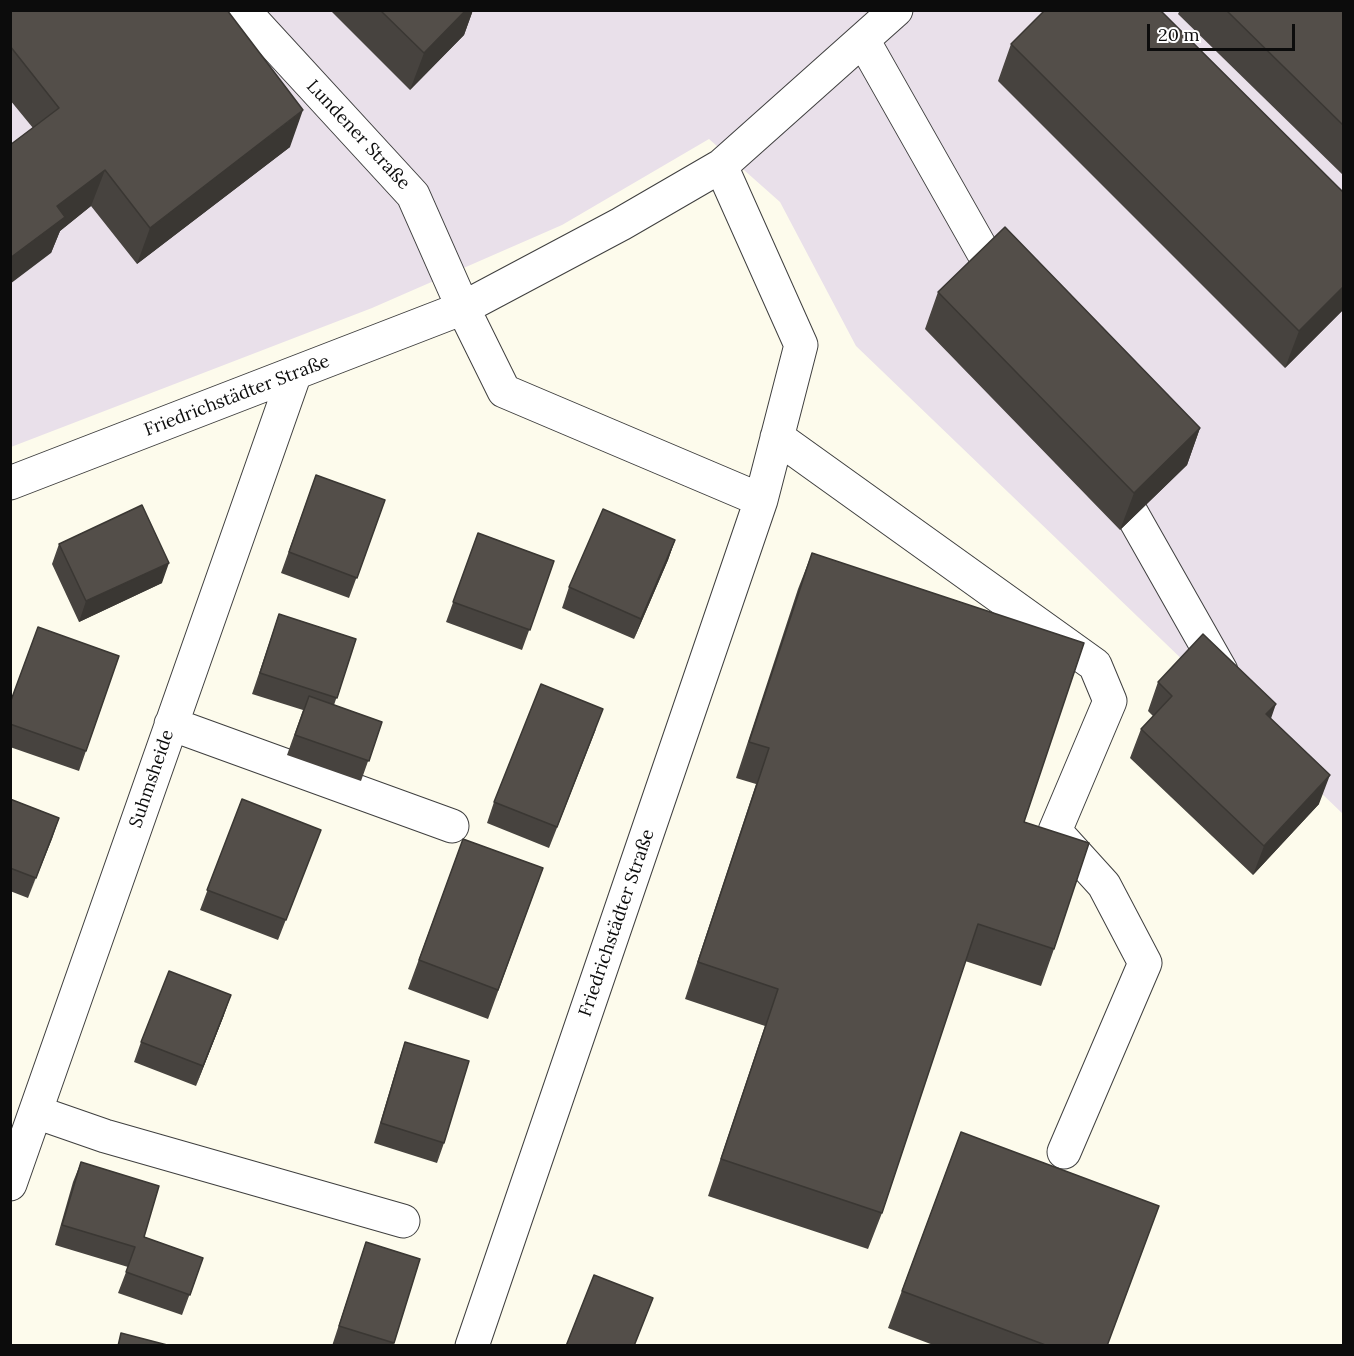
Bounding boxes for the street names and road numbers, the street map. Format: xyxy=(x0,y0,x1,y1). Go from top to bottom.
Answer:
street label: Lundener Straße xyxy=(302,76,414,194)
street label: Friedrichstädter Straße xyxy=(141,351,333,441)
street label: Suhmsheide xyxy=(125,727,179,831)
street label: Friedrichstädter Straße xyxy=(575,826,659,1020)

